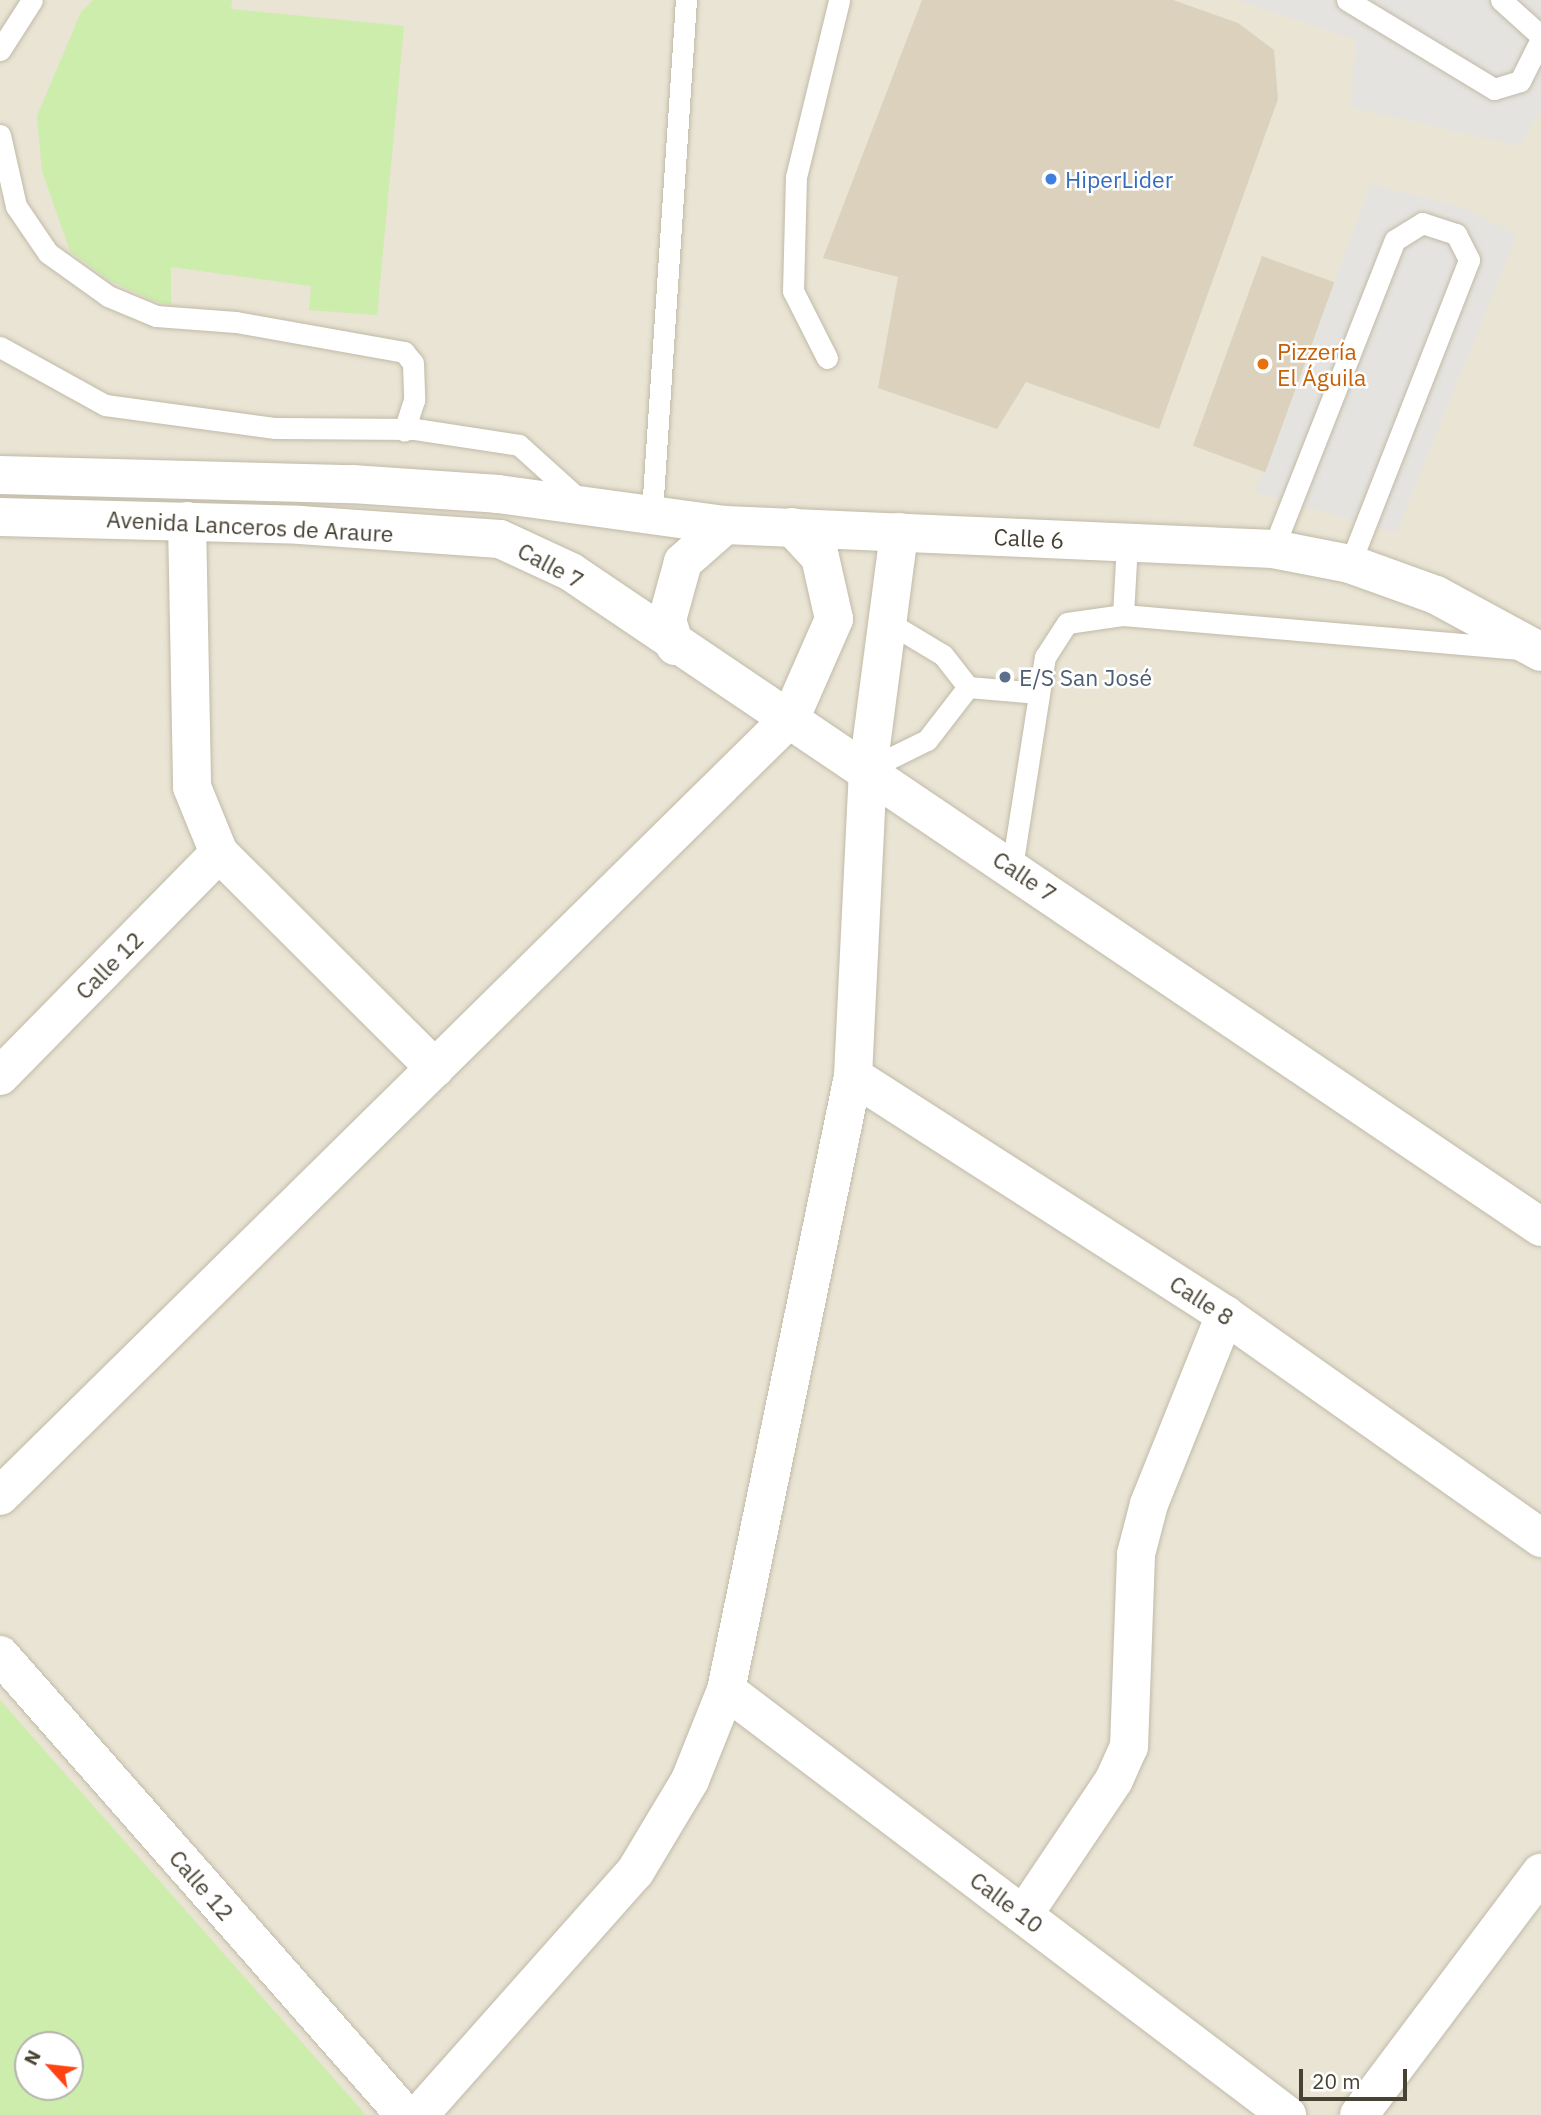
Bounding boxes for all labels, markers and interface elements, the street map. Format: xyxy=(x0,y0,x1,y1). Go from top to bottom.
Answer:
place label: HiperLider xyxy=(1065,165,1173,193)
marker: HiperLider xyxy=(1043,171,1059,187)
place label: Pizzería El Águila xyxy=(1277,337,1366,391)
marker: Pizzería El Águila xyxy=(1255,356,1271,372)
street label: Avenida Lanceros de Araure xyxy=(106,505,394,547)
street label: Calle 6 xyxy=(993,522,1065,554)
street label: Calle 7 xyxy=(513,536,589,594)
place label: E/S San José xyxy=(1019,663,1152,691)
marker: E/S San José xyxy=(997,669,1013,685)
street label: Calle 7 xyxy=(988,845,1062,907)
street label: Calle 12 xyxy=(69,925,149,1005)
street label: Calle 8 xyxy=(1165,1269,1239,1331)
street label: Calle 12 xyxy=(164,1844,240,1926)
street label: Calle 10 xyxy=(965,1866,1049,1938)
north arrow xyxy=(14,2031,84,2101)
text: N xyxy=(18,2046,46,2069)
scale bar xyxy=(1303,2056,1412,2100)
text: 20 m xyxy=(1312,2067,1361,2095)

